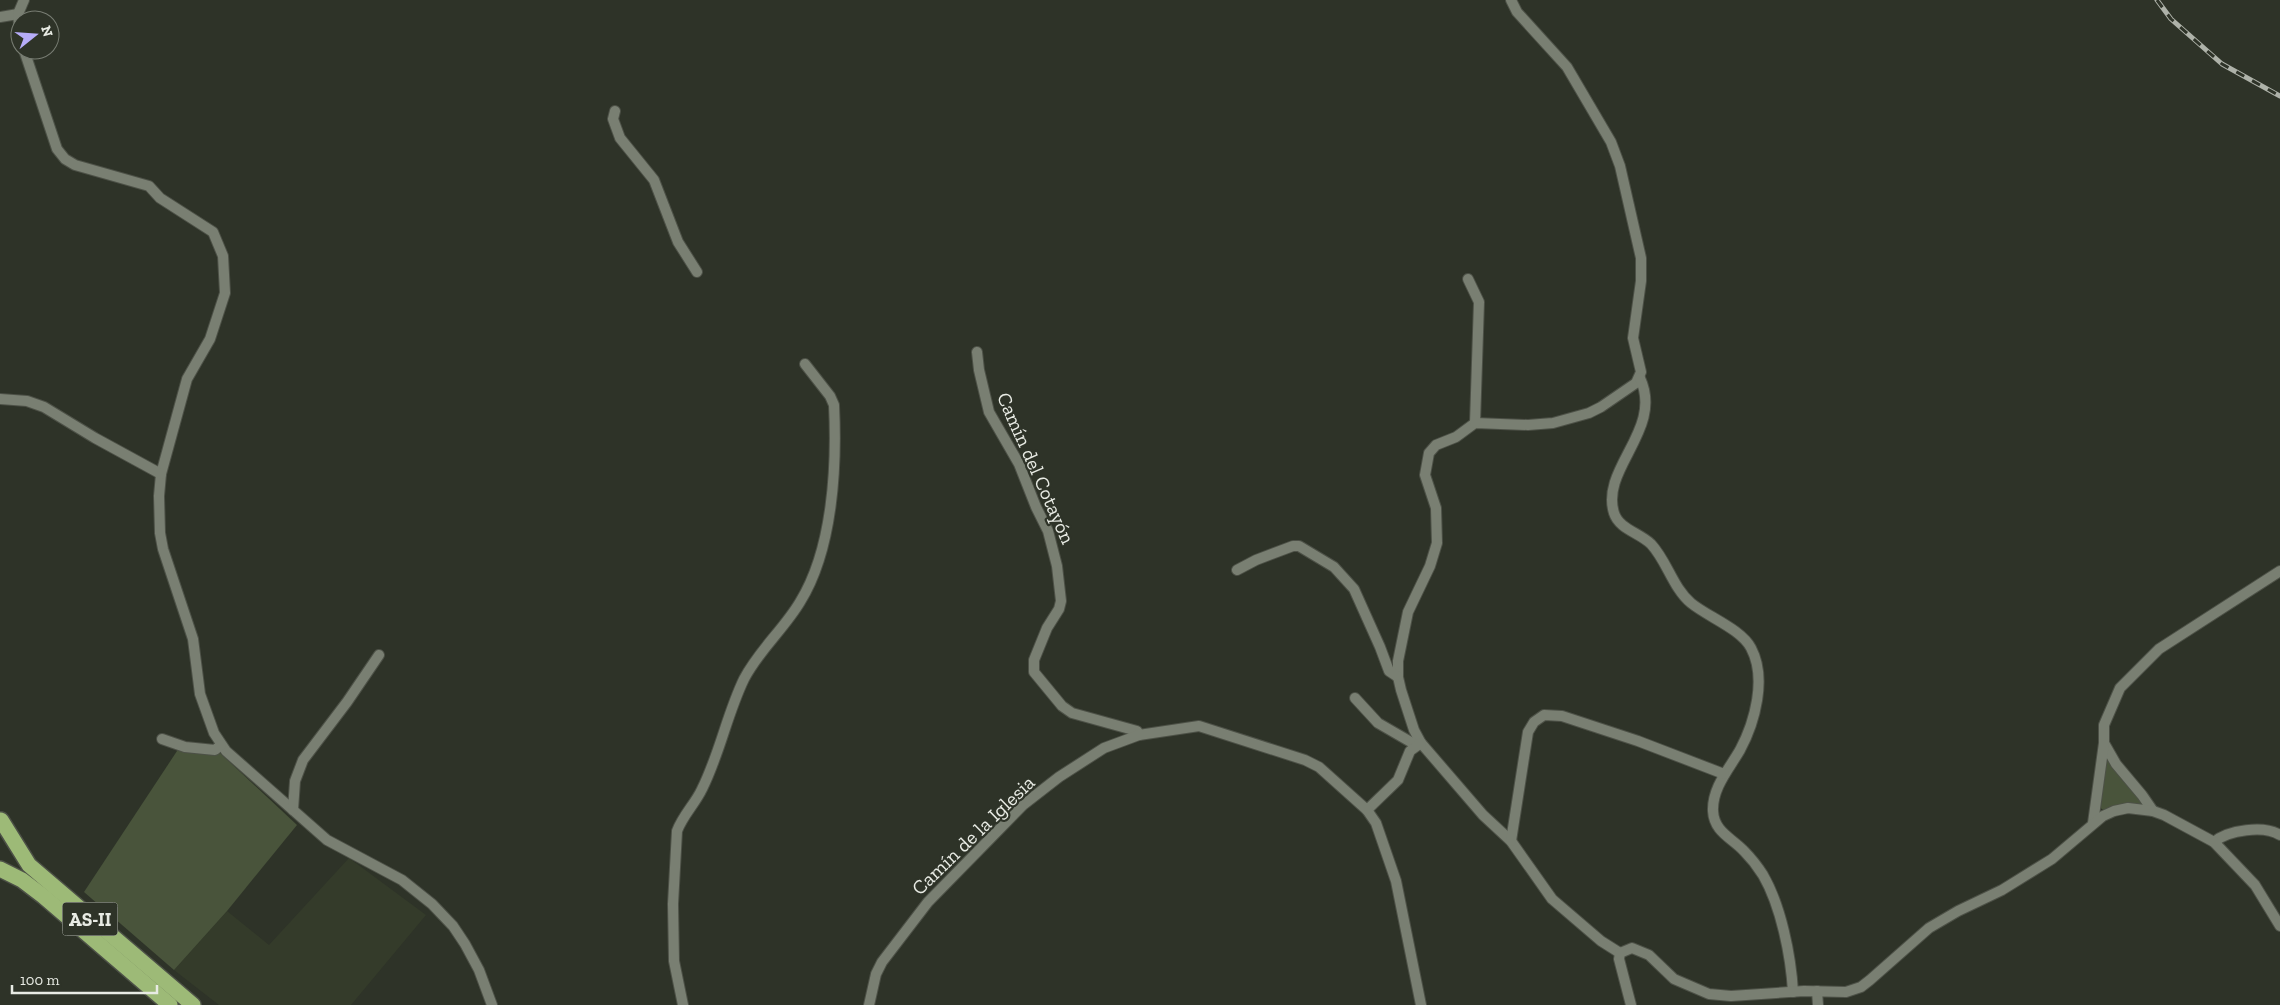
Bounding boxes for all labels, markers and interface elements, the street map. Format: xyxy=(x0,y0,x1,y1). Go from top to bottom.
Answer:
north arrow xyxy=(10,10,60,60)
text: N xyxy=(37,24,57,39)
street label: Camín del Cotayón xyxy=(992,389,1080,548)
street label: Camín de la Iglesia xyxy=(907,770,1040,900)
road number: AS-II xyxy=(62,902,118,936)
scale bar xyxy=(12,962,158,994)
text: 100 m xyxy=(20,971,59,989)

